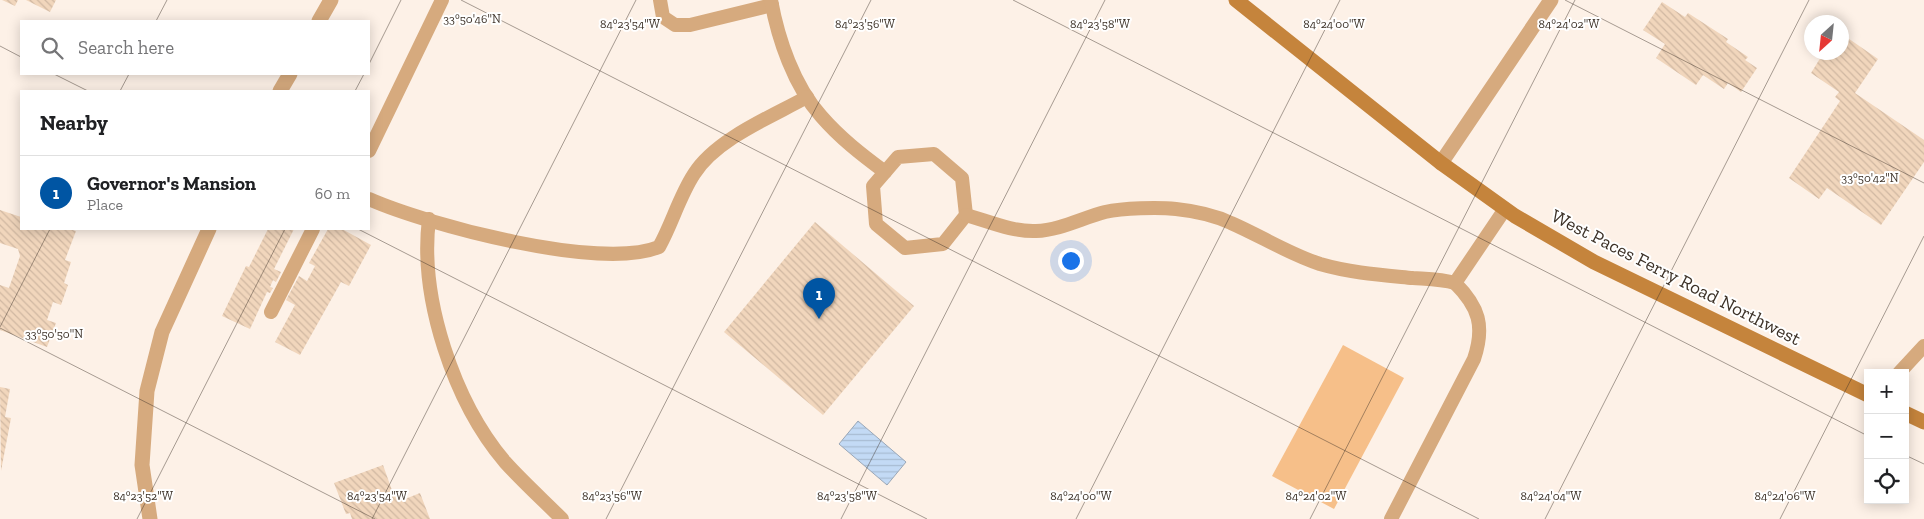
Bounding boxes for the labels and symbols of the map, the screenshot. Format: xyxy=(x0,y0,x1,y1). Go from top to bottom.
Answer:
text: 33°50'46"N xyxy=(443,12,501,26)
north arrow xyxy=(1804,15,1849,60)
text: 84°23'54"W xyxy=(600,17,661,31)
text: 84°23'56"W xyxy=(835,17,896,31)
text: 84°23'58"W xyxy=(1070,17,1131,31)
text: 84°24'00"W xyxy=(1303,17,1366,31)
text: 84°24'02"W xyxy=(1539,17,1600,31)
text: 33°50'42"N xyxy=(1841,171,1899,185)
street label: West Paces Ferry Road Northwest xyxy=(1547,204,1805,350)
your location xyxy=(1058,248,1084,274)
pin: 1 xyxy=(803,278,835,319)
text: 33°50'50"N xyxy=(25,327,83,341)
text: 84°23'52"W xyxy=(113,489,174,503)
text: 84°23'54"W xyxy=(347,489,408,503)
text: 84°23'56"W xyxy=(582,489,643,503)
text: 84°23'58"W xyxy=(817,489,878,503)
text: 84°24'00"W xyxy=(1050,489,1113,503)
text: 84°24'02"W xyxy=(1286,489,1347,503)
text: 84°24'04"W xyxy=(1521,489,1582,503)
text: 84°24'06"W xyxy=(1754,489,1816,503)

